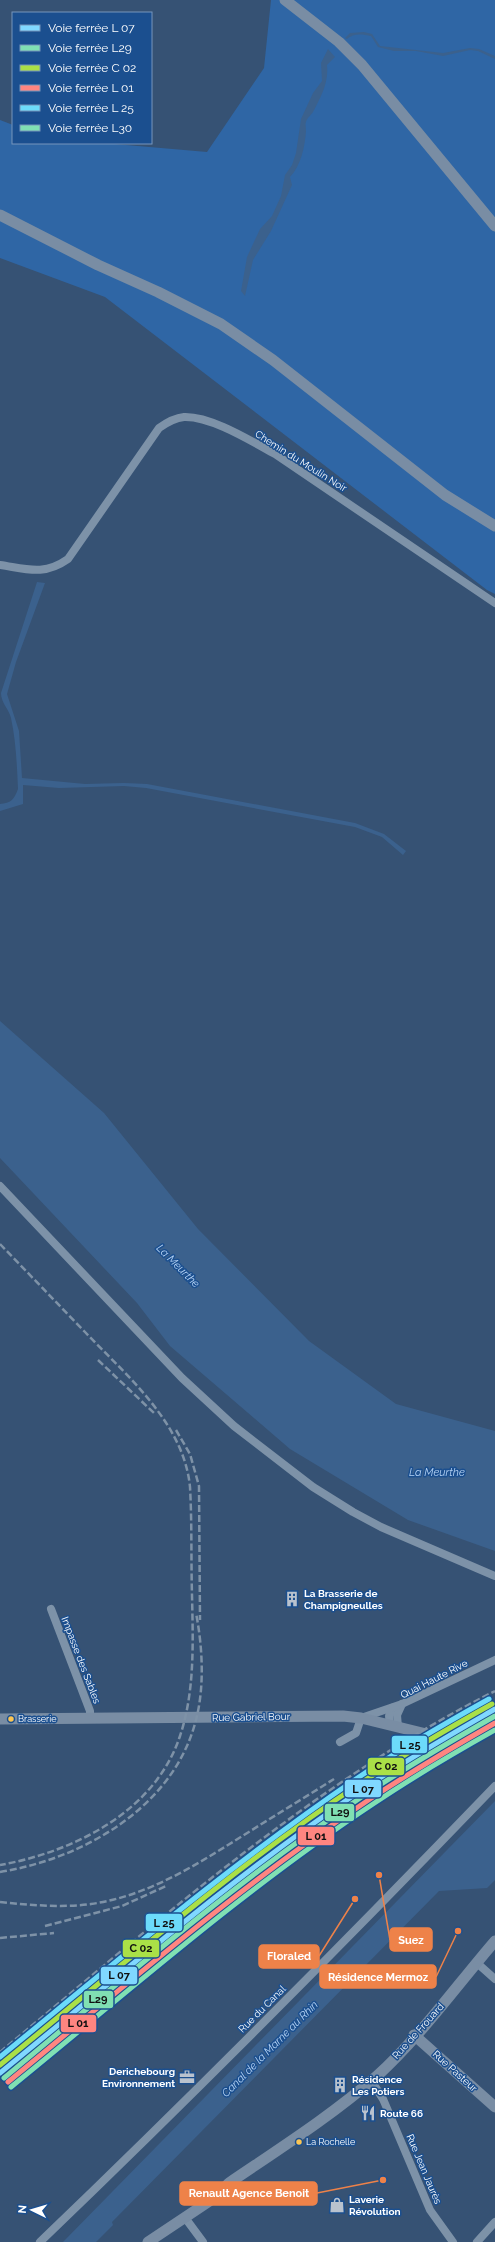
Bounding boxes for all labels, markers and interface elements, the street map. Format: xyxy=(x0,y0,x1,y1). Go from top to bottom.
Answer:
legend xyxy=(12,12,152,144)
text: Voie ferrée L 07 xyxy=(48,21,135,35)
text: Voie ferrée L29 xyxy=(48,41,132,55)
text: Voie ferrée C 02 xyxy=(48,61,136,75)
text: Voie ferrée L 01 xyxy=(48,81,134,95)
text: Voie ferrée L 25 xyxy=(48,101,134,115)
text: Voie ferrée L30 xyxy=(48,121,132,135)
street label: Chemin du Moulin Noir xyxy=(253,428,349,494)
water label: La Meurthe xyxy=(154,1242,202,1290)
water label: La Meurthe xyxy=(409,1466,465,1479)
place label: La Brasserie de Champigneulles xyxy=(304,1588,383,1611)
building icon: La Brasserie de Champigneulles xyxy=(283,1590,301,1608)
street label: Impasse des Sables xyxy=(59,1615,103,1705)
street label: Quai Haute Rive xyxy=(399,1657,469,1701)
street label: Rue Gabriel Bour xyxy=(212,1711,291,1723)
marker: Brasserie xyxy=(6,1714,16,1724)
place label: Brasserie xyxy=(18,1714,57,1724)
line badge: L 25 xyxy=(391,1735,428,1754)
text: L 25 xyxy=(399,1739,421,1752)
line badge: C 02 xyxy=(367,1757,405,1776)
text: C 02 xyxy=(374,1760,398,1773)
line badge: L 07 xyxy=(344,1779,382,1798)
text: L 07 xyxy=(352,1783,375,1796)
line badge: L29 xyxy=(324,1803,355,1822)
text: L29 xyxy=(330,1806,350,1819)
line badge: L 01 xyxy=(297,1826,335,1846)
text: L 01 xyxy=(306,1830,327,1843)
line badge: L 25 xyxy=(145,1913,183,1932)
text: L 25 xyxy=(153,1917,175,1930)
callout: Suez xyxy=(390,1928,432,1951)
text: Suez xyxy=(398,1934,424,1947)
line badge: C 02 xyxy=(122,1939,160,1958)
text: C 02 xyxy=(129,1942,153,1955)
callout: Floraled xyxy=(259,1945,319,1968)
text: Floraled xyxy=(267,1950,311,1963)
callout: Résidence Mermoz xyxy=(320,1965,436,1988)
line badge: L 07 xyxy=(100,1966,138,1985)
text: L 07 xyxy=(108,1969,131,1982)
text: Résidence Mermoz xyxy=(328,1971,429,1984)
street label: Rue du Canal xyxy=(236,1983,288,2035)
line badge: L29 xyxy=(83,1990,114,2009)
text: L29 xyxy=(88,1993,108,2006)
water label: Canal de la Marne au Rhin xyxy=(219,1998,321,2100)
street label: Rue de Frouard xyxy=(390,2001,446,2061)
line badge: L 01 xyxy=(60,2014,97,2033)
text: L 01 xyxy=(68,2017,89,2030)
street label: Rue Pasteur xyxy=(431,2048,480,2094)
place label: Derichebourg Environnement xyxy=(102,2066,175,2089)
office icon: Derichebourg Environnement xyxy=(178,2068,196,2086)
place label: Résidence Les Potiers xyxy=(352,2074,404,2097)
building icon: Résidence Les Potiers xyxy=(331,2076,349,2094)
restaurant icon: Route 66 xyxy=(359,2104,377,2122)
place label: Route 66 xyxy=(380,2108,423,2119)
street label: Rue Jean Jaurès xyxy=(404,2132,444,2206)
marker: La Rochelle xyxy=(294,2137,304,2147)
place label: La Rochelle xyxy=(306,2137,356,2147)
callout: Renault Agence Benoit xyxy=(180,2182,317,2205)
text: Renault Agence Benoit xyxy=(189,2187,310,2200)
north arrow xyxy=(12,2190,52,2230)
place label: Laverie Révolution xyxy=(349,2194,401,2217)
shop icon: Laverie Révolution xyxy=(328,2196,346,2214)
text: N xyxy=(16,2204,29,2214)

